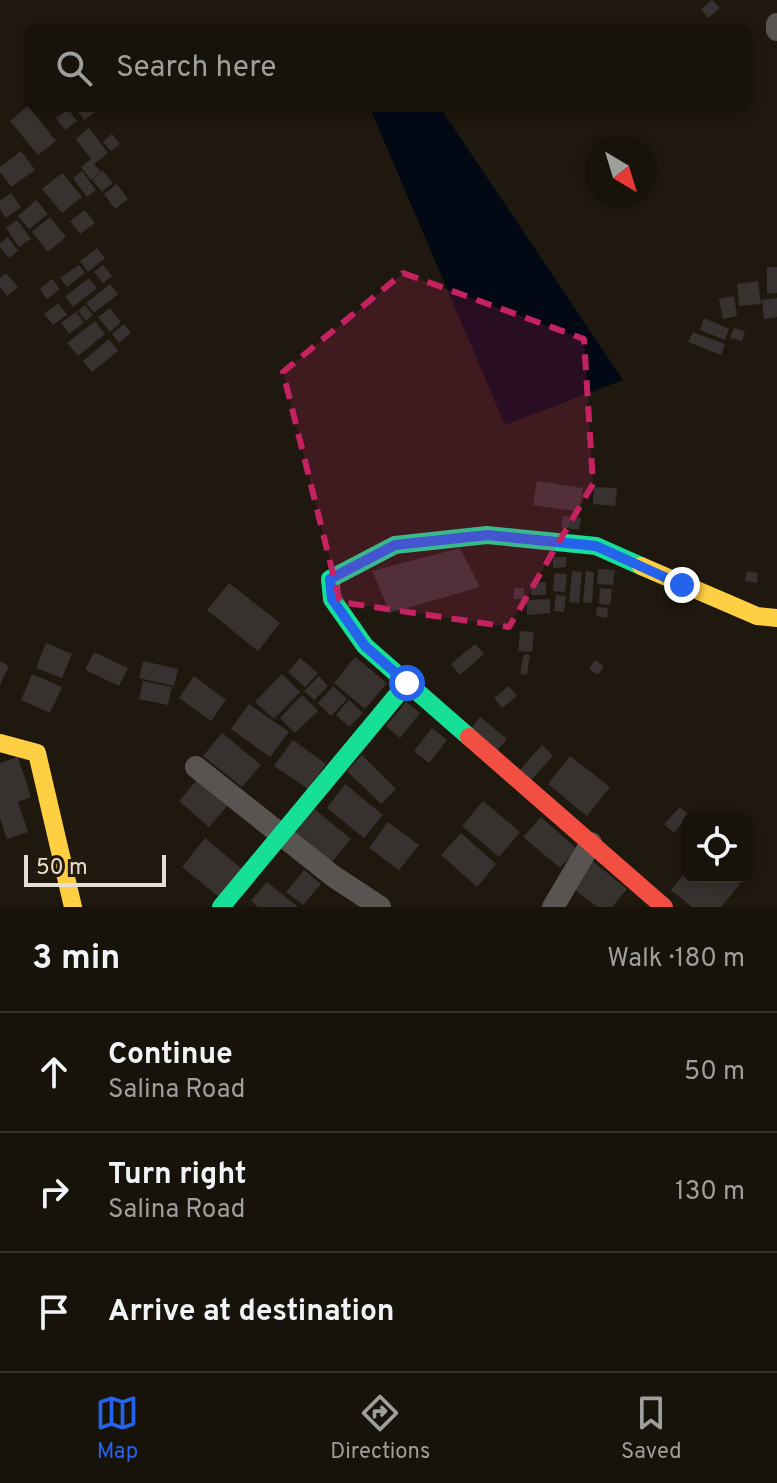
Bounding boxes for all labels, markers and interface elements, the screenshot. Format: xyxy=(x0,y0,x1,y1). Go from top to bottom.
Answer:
search box xyxy=(24,24,753,112)
icon: search xyxy=(52,46,96,90)
text: Search here xyxy=(116,50,276,87)
north arrow xyxy=(585,136,657,208)
route end xyxy=(664,567,700,603)
route start xyxy=(389,665,425,701)
map controls xyxy=(681,811,753,883)
button: locate xyxy=(681,811,753,883)
scale bar xyxy=(24,851,166,887)
text: 50 m xyxy=(36,855,88,882)
text: 3 min xyxy=(32,938,120,981)
text: Walk · 180 m xyxy=(607,943,745,976)
text: Continue xyxy=(108,1037,233,1074)
icon: ahead xyxy=(32,1050,76,1094)
text: 50 m xyxy=(684,1056,745,1089)
text: Salina Road xyxy=(108,1074,245,1107)
text: Turn right xyxy=(108,1157,246,1194)
icon: right xyxy=(32,1170,76,1214)
text: 130 m xyxy=(675,1176,745,1209)
text: Salina Road xyxy=(108,1194,245,1227)
icon: arrive xyxy=(32,1290,76,1334)
text: Arrive at destination xyxy=(108,1294,394,1331)
tab: Map xyxy=(95,1391,139,1466)
tab: Directions xyxy=(330,1391,430,1466)
tab: Saved xyxy=(621,1391,682,1466)

